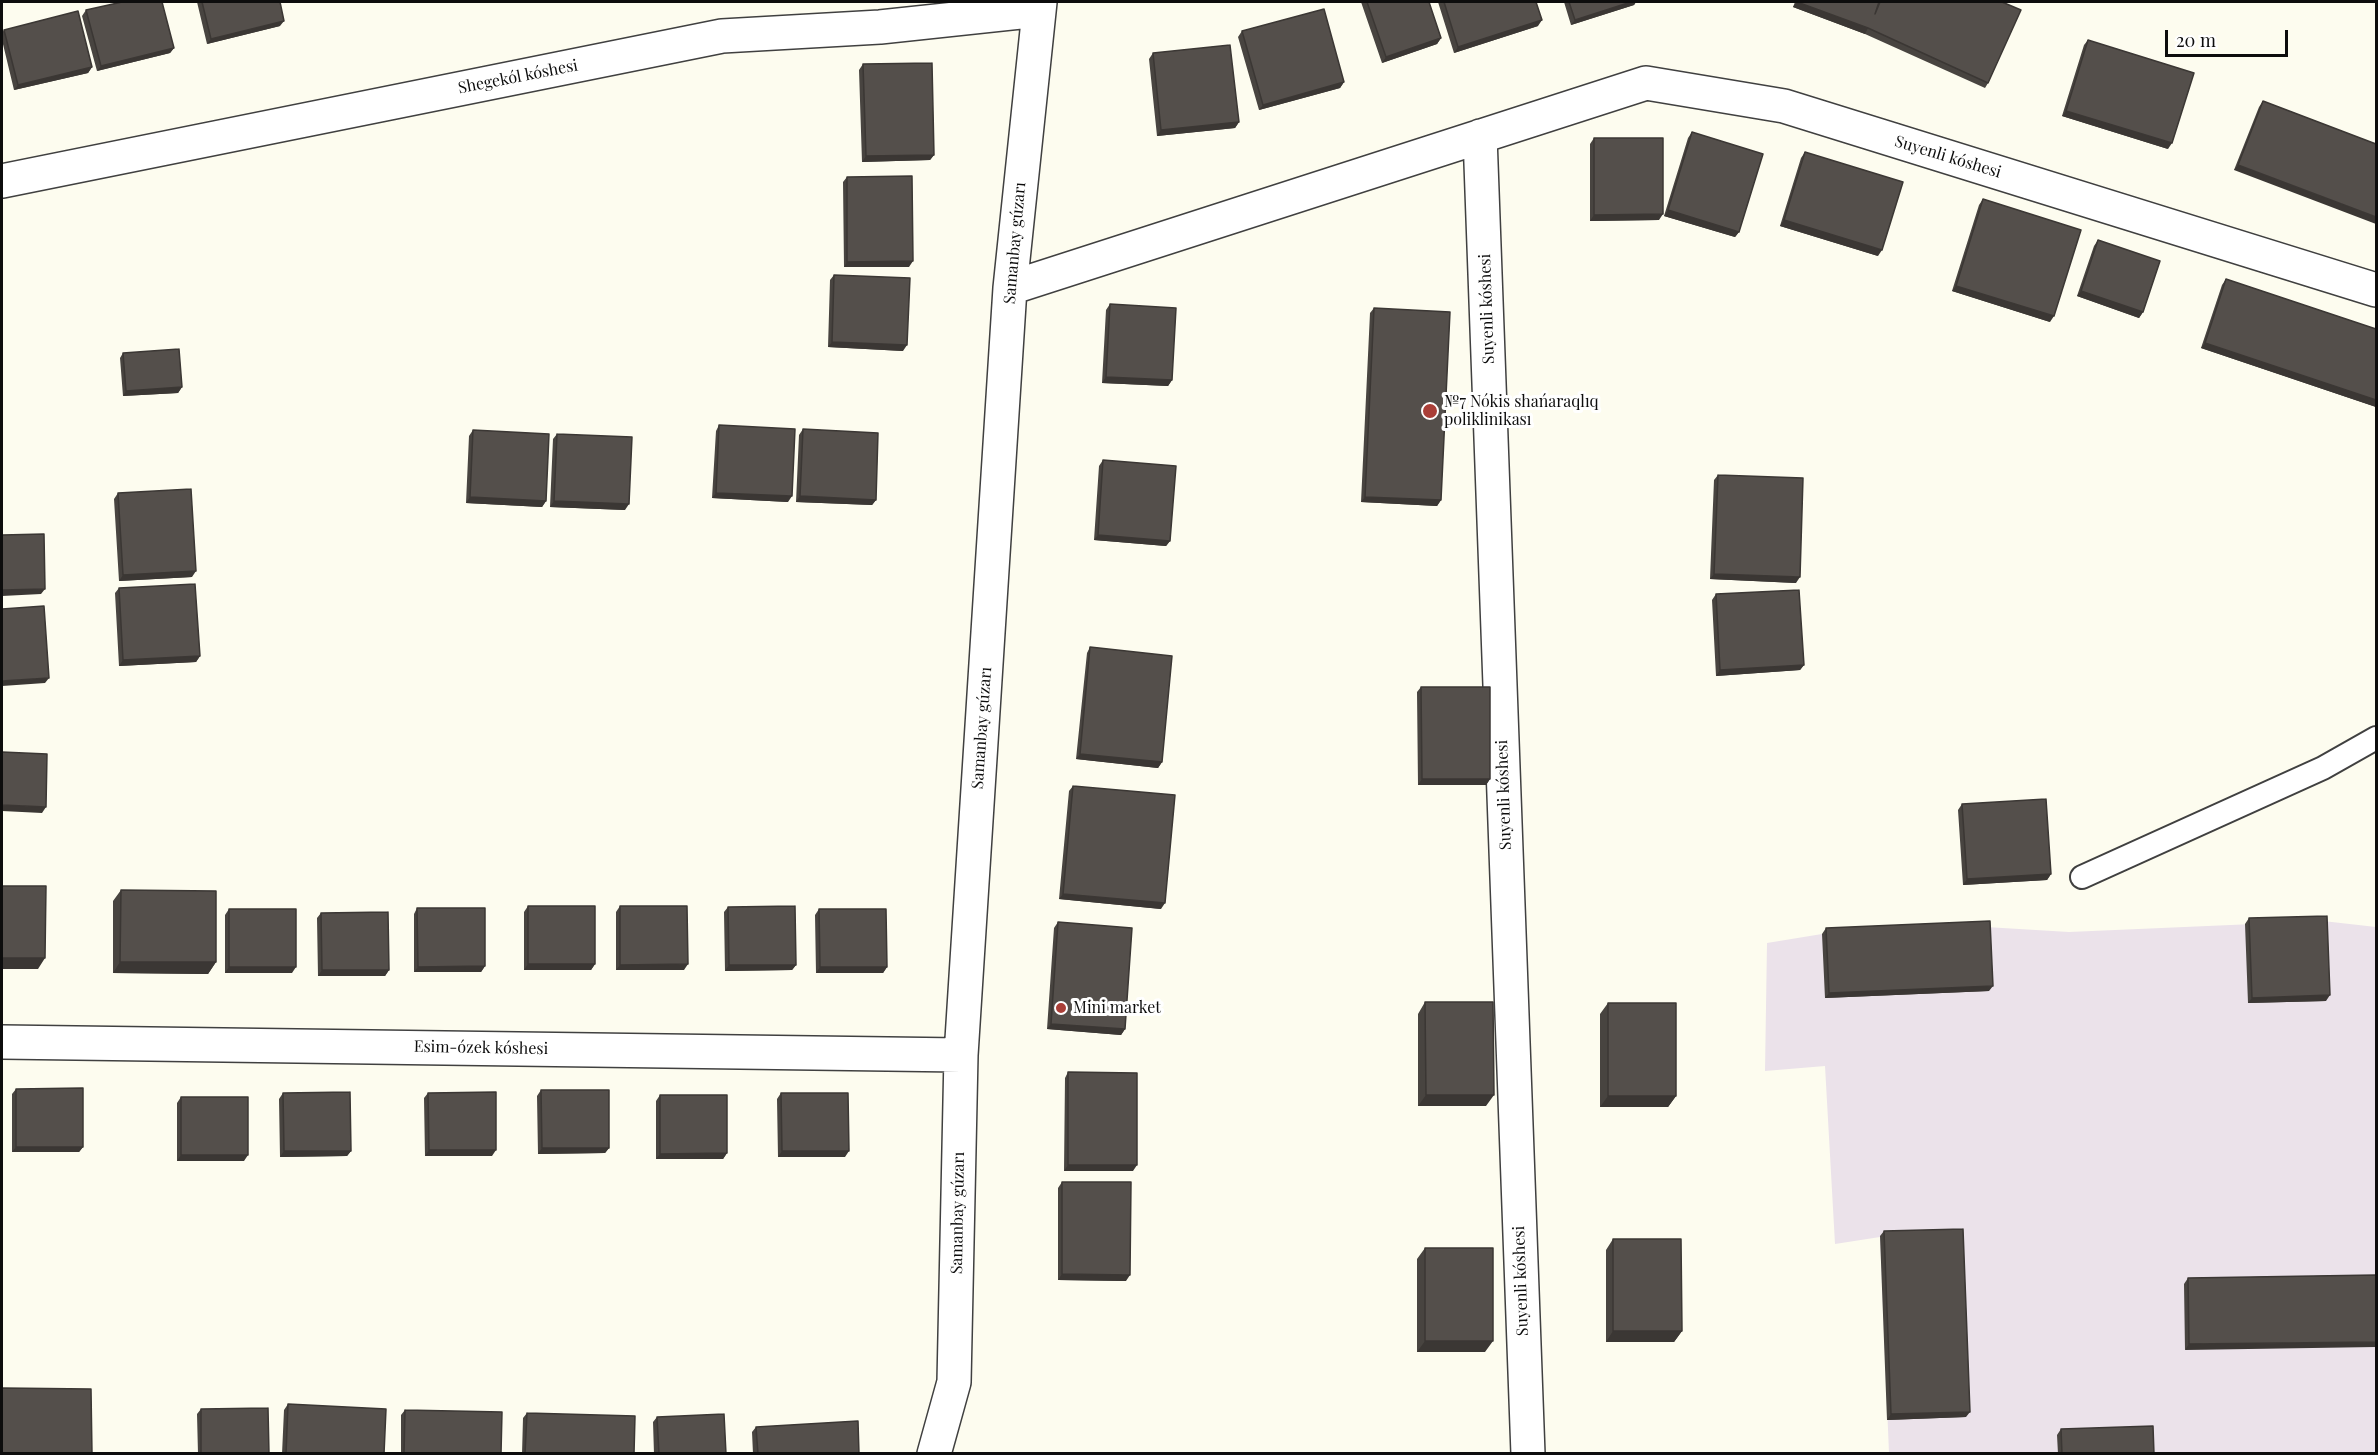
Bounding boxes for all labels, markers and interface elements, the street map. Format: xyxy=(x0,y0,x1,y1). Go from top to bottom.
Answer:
scale bar xyxy=(2168,18,2291,56)
text: 20 m xyxy=(2176,28,2216,52)
street label: Shegekól kóshesi xyxy=(456,56,580,98)
street label: Suyenli kóshesi xyxy=(1892,132,2004,182)
street label: Samanbay gúzarı xyxy=(1000,181,1030,305)
street label: Suyenli kóshesi xyxy=(1475,254,1499,364)
place label: №7 Nókis shańaraqlıq poliklinikası xyxy=(1444,392,1599,430)
marker: №7 Nókis shańaraqlıq poliklinikası xyxy=(1421,402,1439,420)
street label: Samanbay gúzarı xyxy=(968,666,996,790)
street label: Suyenli kóshesi xyxy=(1492,740,1516,850)
place label: Mini market xyxy=(1073,998,1161,1018)
marker: Mini market xyxy=(1054,1001,1068,1015)
street label: Esim-ózek kóshesi xyxy=(414,1037,548,1059)
street label: Samanbay gúzarı xyxy=(947,1152,969,1274)
street label: Suyenli kóshesi xyxy=(1509,1226,1533,1336)

